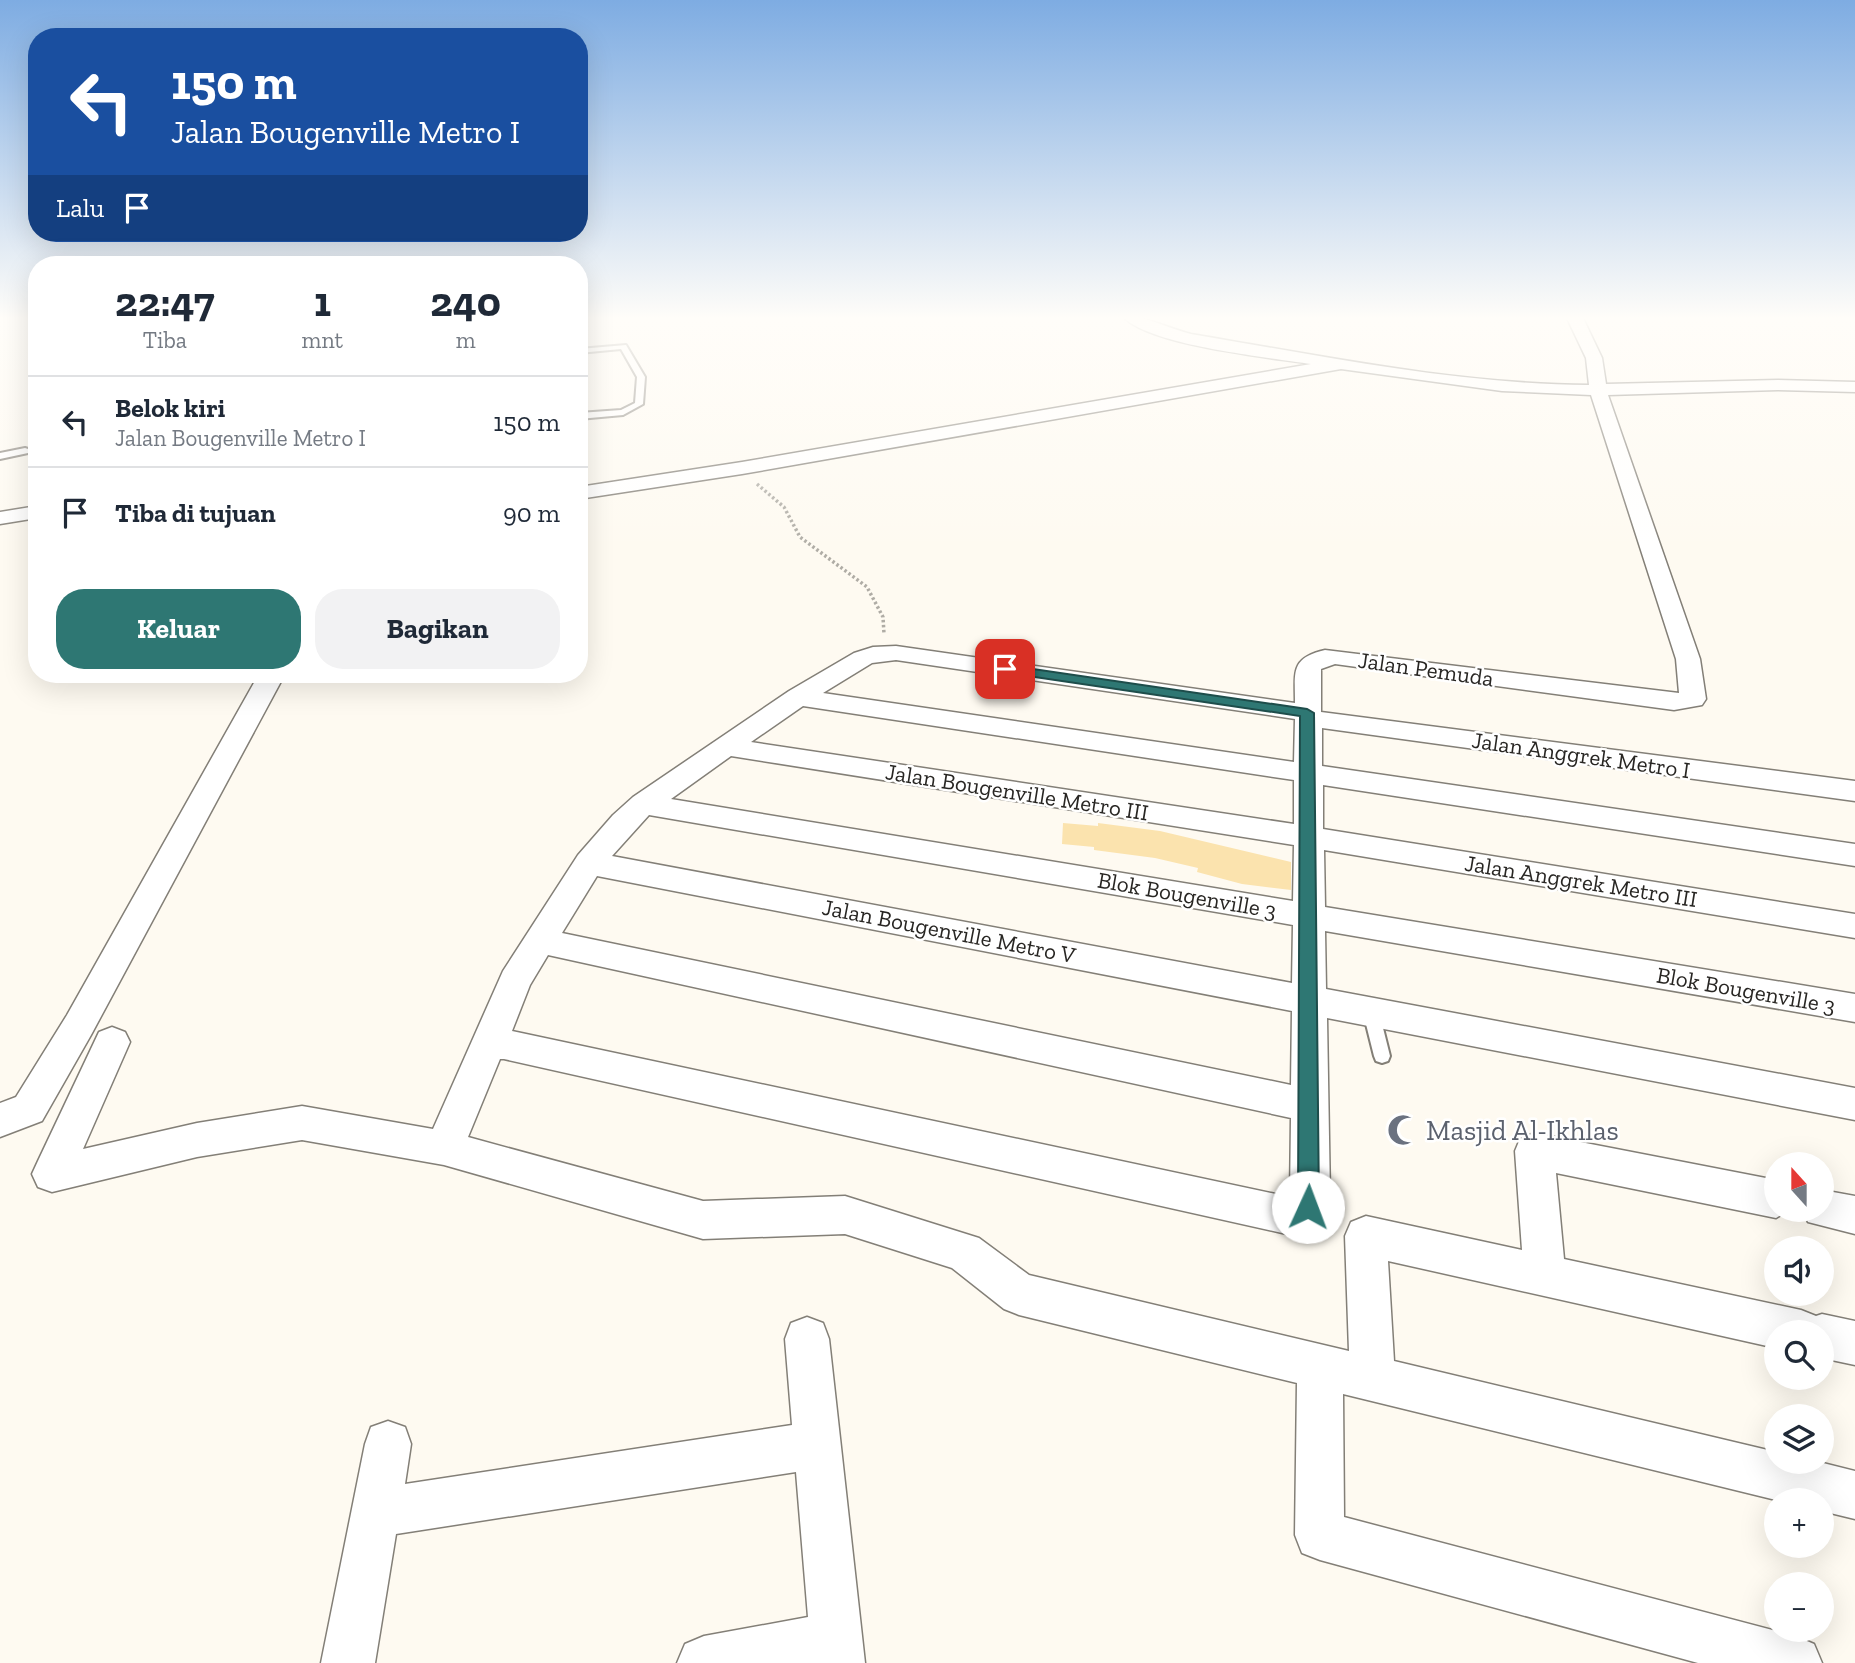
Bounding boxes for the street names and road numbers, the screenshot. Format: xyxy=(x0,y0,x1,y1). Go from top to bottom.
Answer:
street label: Jalan Pemuda xyxy=(1356,646,1496,692)
street label: Jalan Anggrek Metro I xyxy=(1470,726,1692,784)
street label: Jalan Bougenville Metro III xyxy=(884,757,1150,827)
street label: Jalan Anggrek Metro III xyxy=(1463,849,1699,913)
street label: Blok Bougenville 3 xyxy=(1095,865,1279,925)
street label: Jalan Bougenville Metro V xyxy=(820,893,1078,969)
street label: Blok Bougenville 3 xyxy=(1654,960,1838,1020)

